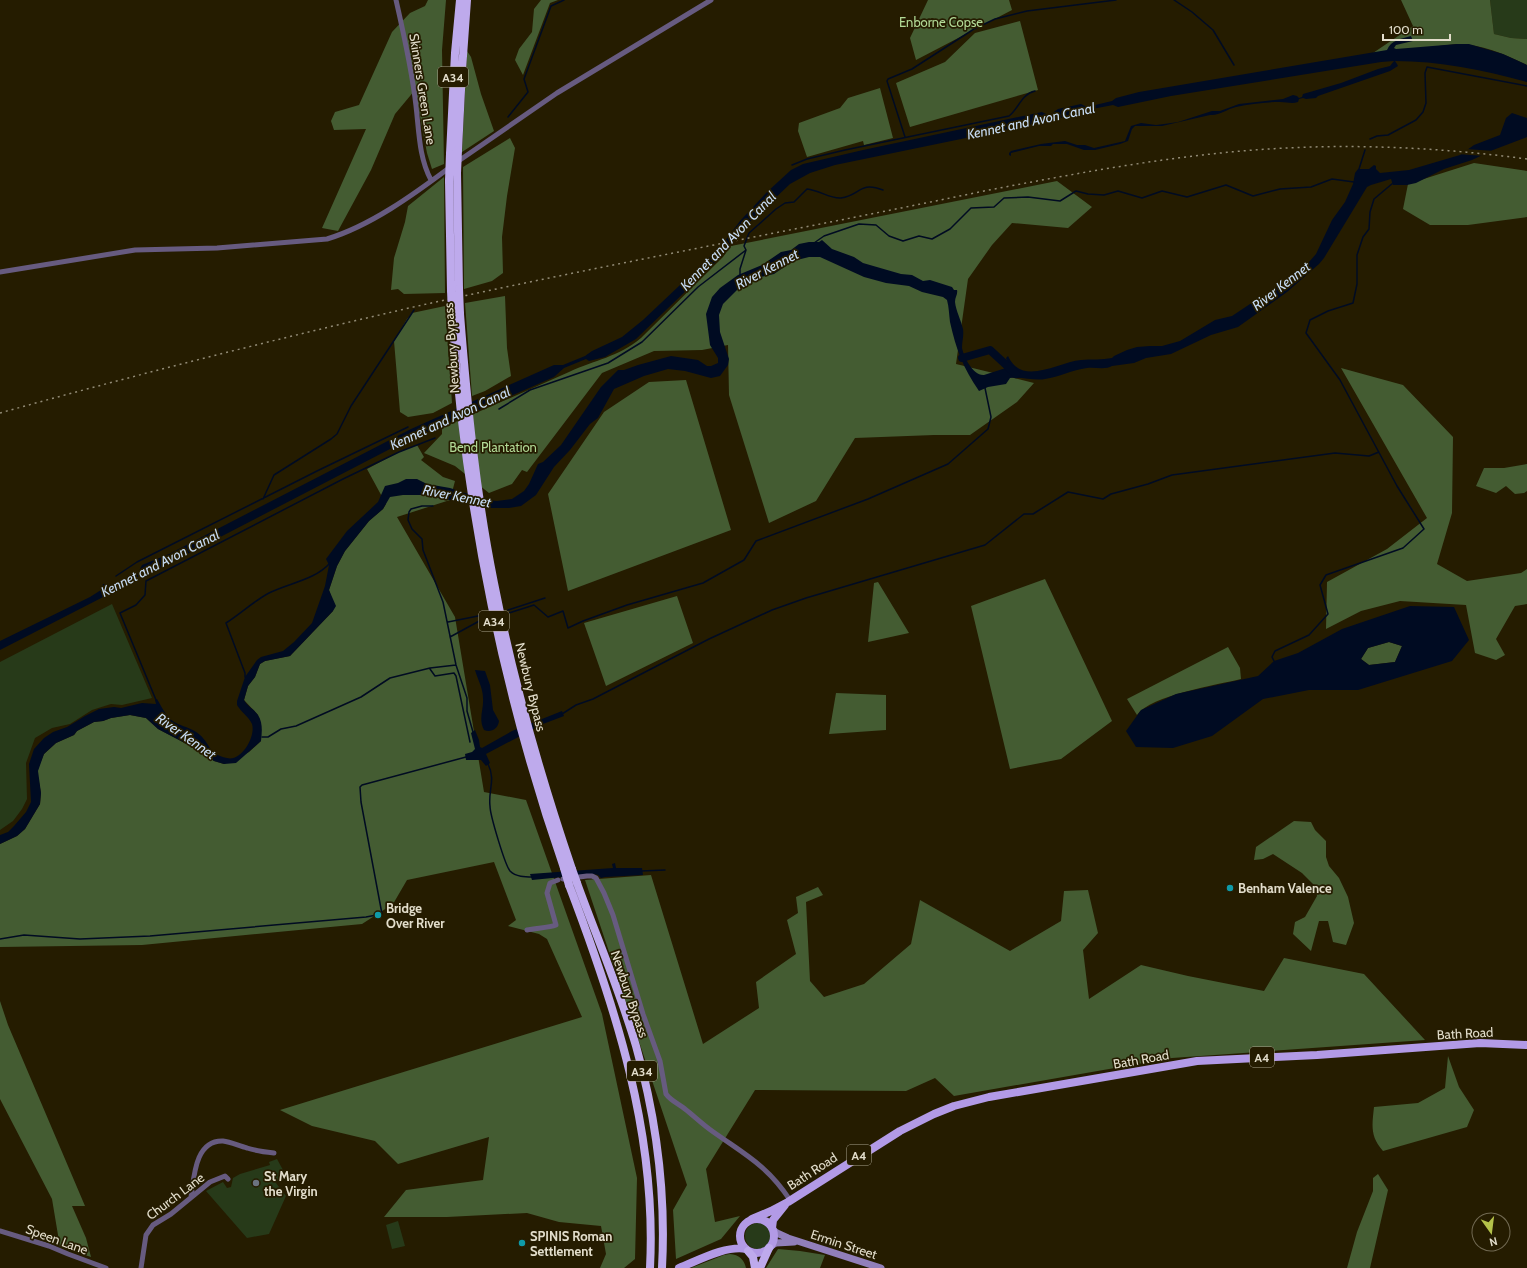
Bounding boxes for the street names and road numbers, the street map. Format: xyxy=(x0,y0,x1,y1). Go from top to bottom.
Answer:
street label: Skinners Green Lane xyxy=(406,32,440,146)
road number: A34 xyxy=(438,67,468,87)
street label: Newbury Bypass xyxy=(440,301,462,394)
road number: A34 xyxy=(479,611,509,631)
street label: Newbury Bypass xyxy=(512,641,550,734)
street label: Newbury Bypass xyxy=(608,948,653,1040)
street label: Bath Road xyxy=(1436,1024,1494,1042)
street label: Bath Road xyxy=(1112,1046,1170,1072)
road number: A4 xyxy=(1250,1047,1274,1067)
road number: A34 xyxy=(627,1061,657,1081)
road number: A4 xyxy=(847,1145,871,1165)
street label: Bath Road xyxy=(784,1149,840,1193)
street label: Church Lane xyxy=(143,1169,207,1223)
street label: Speen Lane xyxy=(24,1220,91,1258)
street label: Ermin Street xyxy=(809,1226,880,1262)

